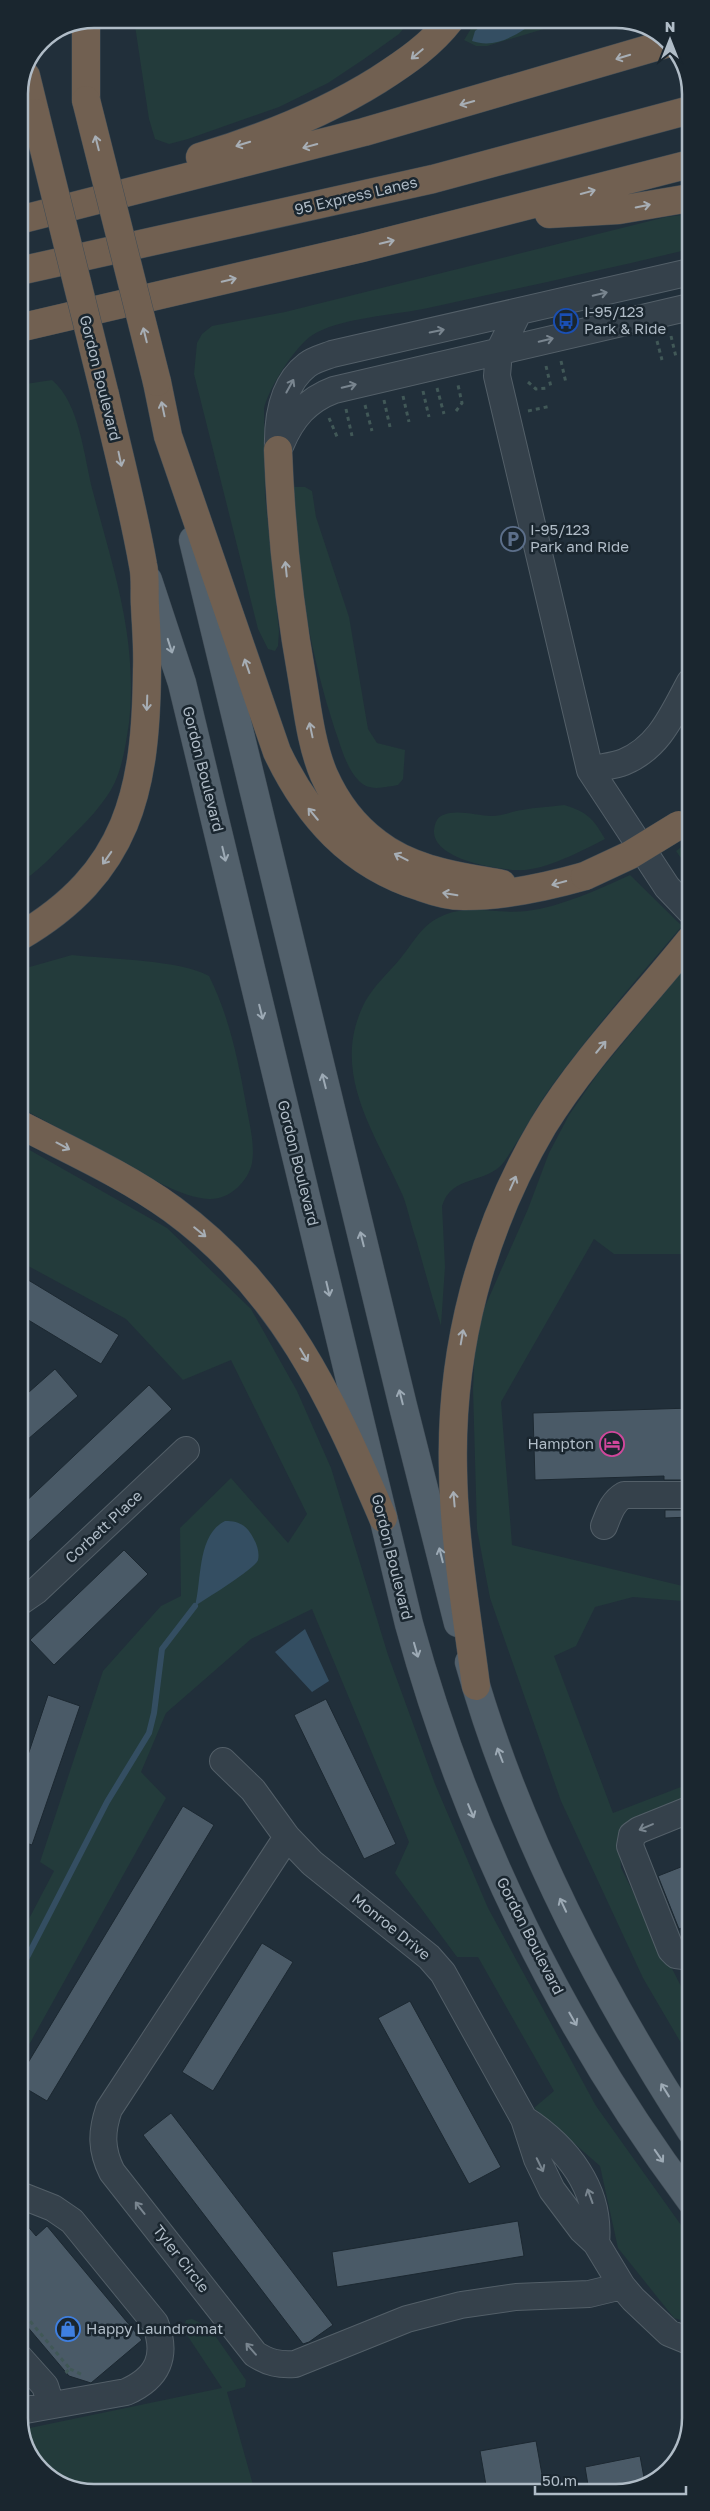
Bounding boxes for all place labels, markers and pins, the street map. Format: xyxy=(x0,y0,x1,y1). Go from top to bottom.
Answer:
place label: I-95/123 Park & Ride xyxy=(584,302,666,337)
bus stop icon: I-95/123 Park & Ride xyxy=(553,308,579,334)
place label: I-95/123 Park and Ride xyxy=(530,520,629,555)
parking icon: I-95/123 Park and Ride xyxy=(500,526,526,552)
hotel icon: Hampton xyxy=(599,1431,625,1457)
place label: Hampton xyxy=(527,1434,594,1452)
shop icon: Happy Laundromat xyxy=(55,2316,81,2342)
place label: Happy Laundromat xyxy=(86,2319,223,2337)

